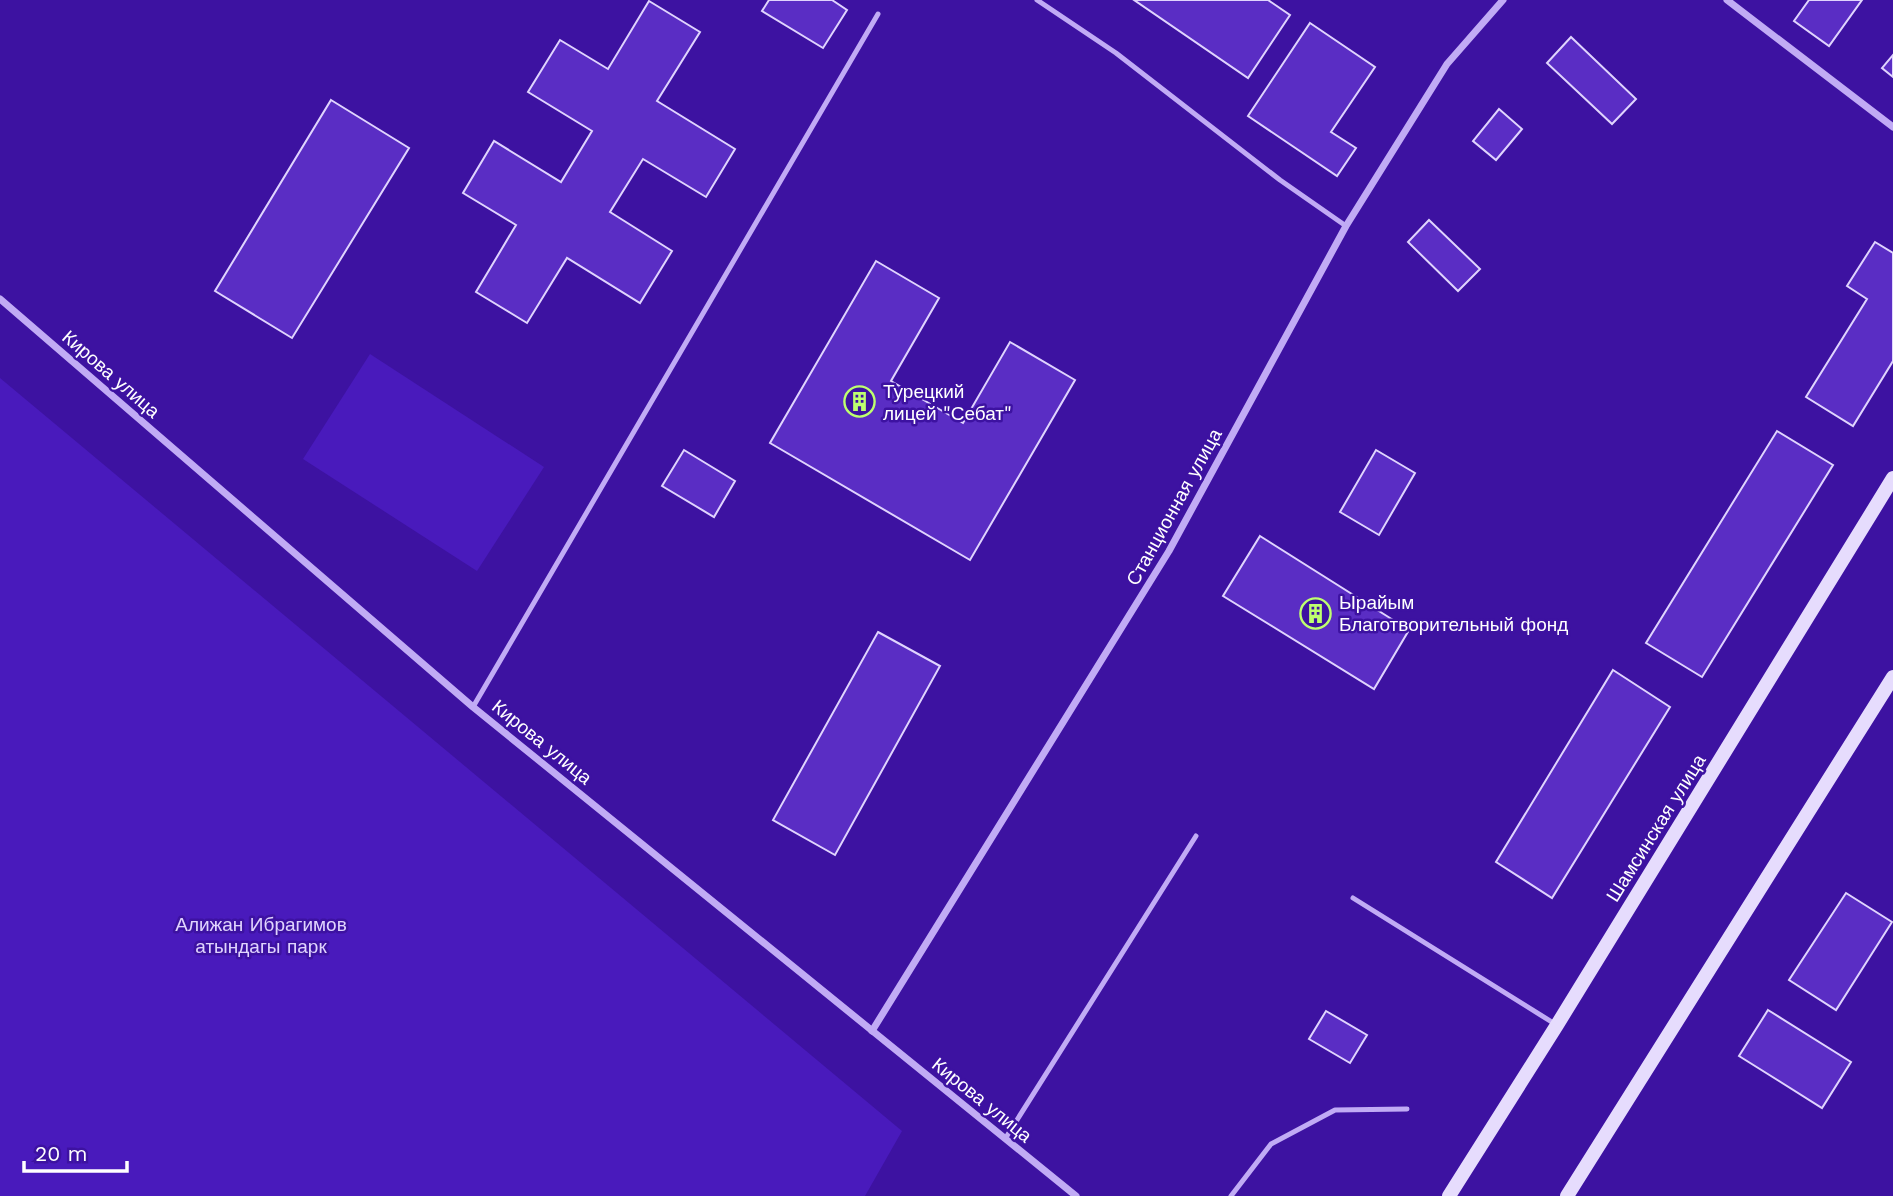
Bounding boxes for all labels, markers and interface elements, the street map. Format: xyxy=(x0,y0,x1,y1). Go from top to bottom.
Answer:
street label: Кирова улица xyxy=(57,325,165,423)
place label: Турецкий лицей "Себат" xyxy=(883,380,1012,425)
building icon: Турецкий лицей "Себат" xyxy=(843,385,877,419)
street label: Станционная улица xyxy=(1121,424,1227,589)
place label: Ырайым Благотворительный фонд xyxy=(1339,591,1568,636)
building icon: Ырайым Благотворительный фонд xyxy=(1299,596,1333,630)
street label: Кирова улица xyxy=(487,695,597,790)
street label: Шамсинская улица xyxy=(1601,750,1711,906)
park label: Алижан Ибрагимов атындагы парк xyxy=(175,913,347,958)
street label: Кирова улица xyxy=(927,1053,1037,1148)
scale bar xyxy=(24,1130,128,1174)
text: 20 m xyxy=(35,1141,87,1166)

